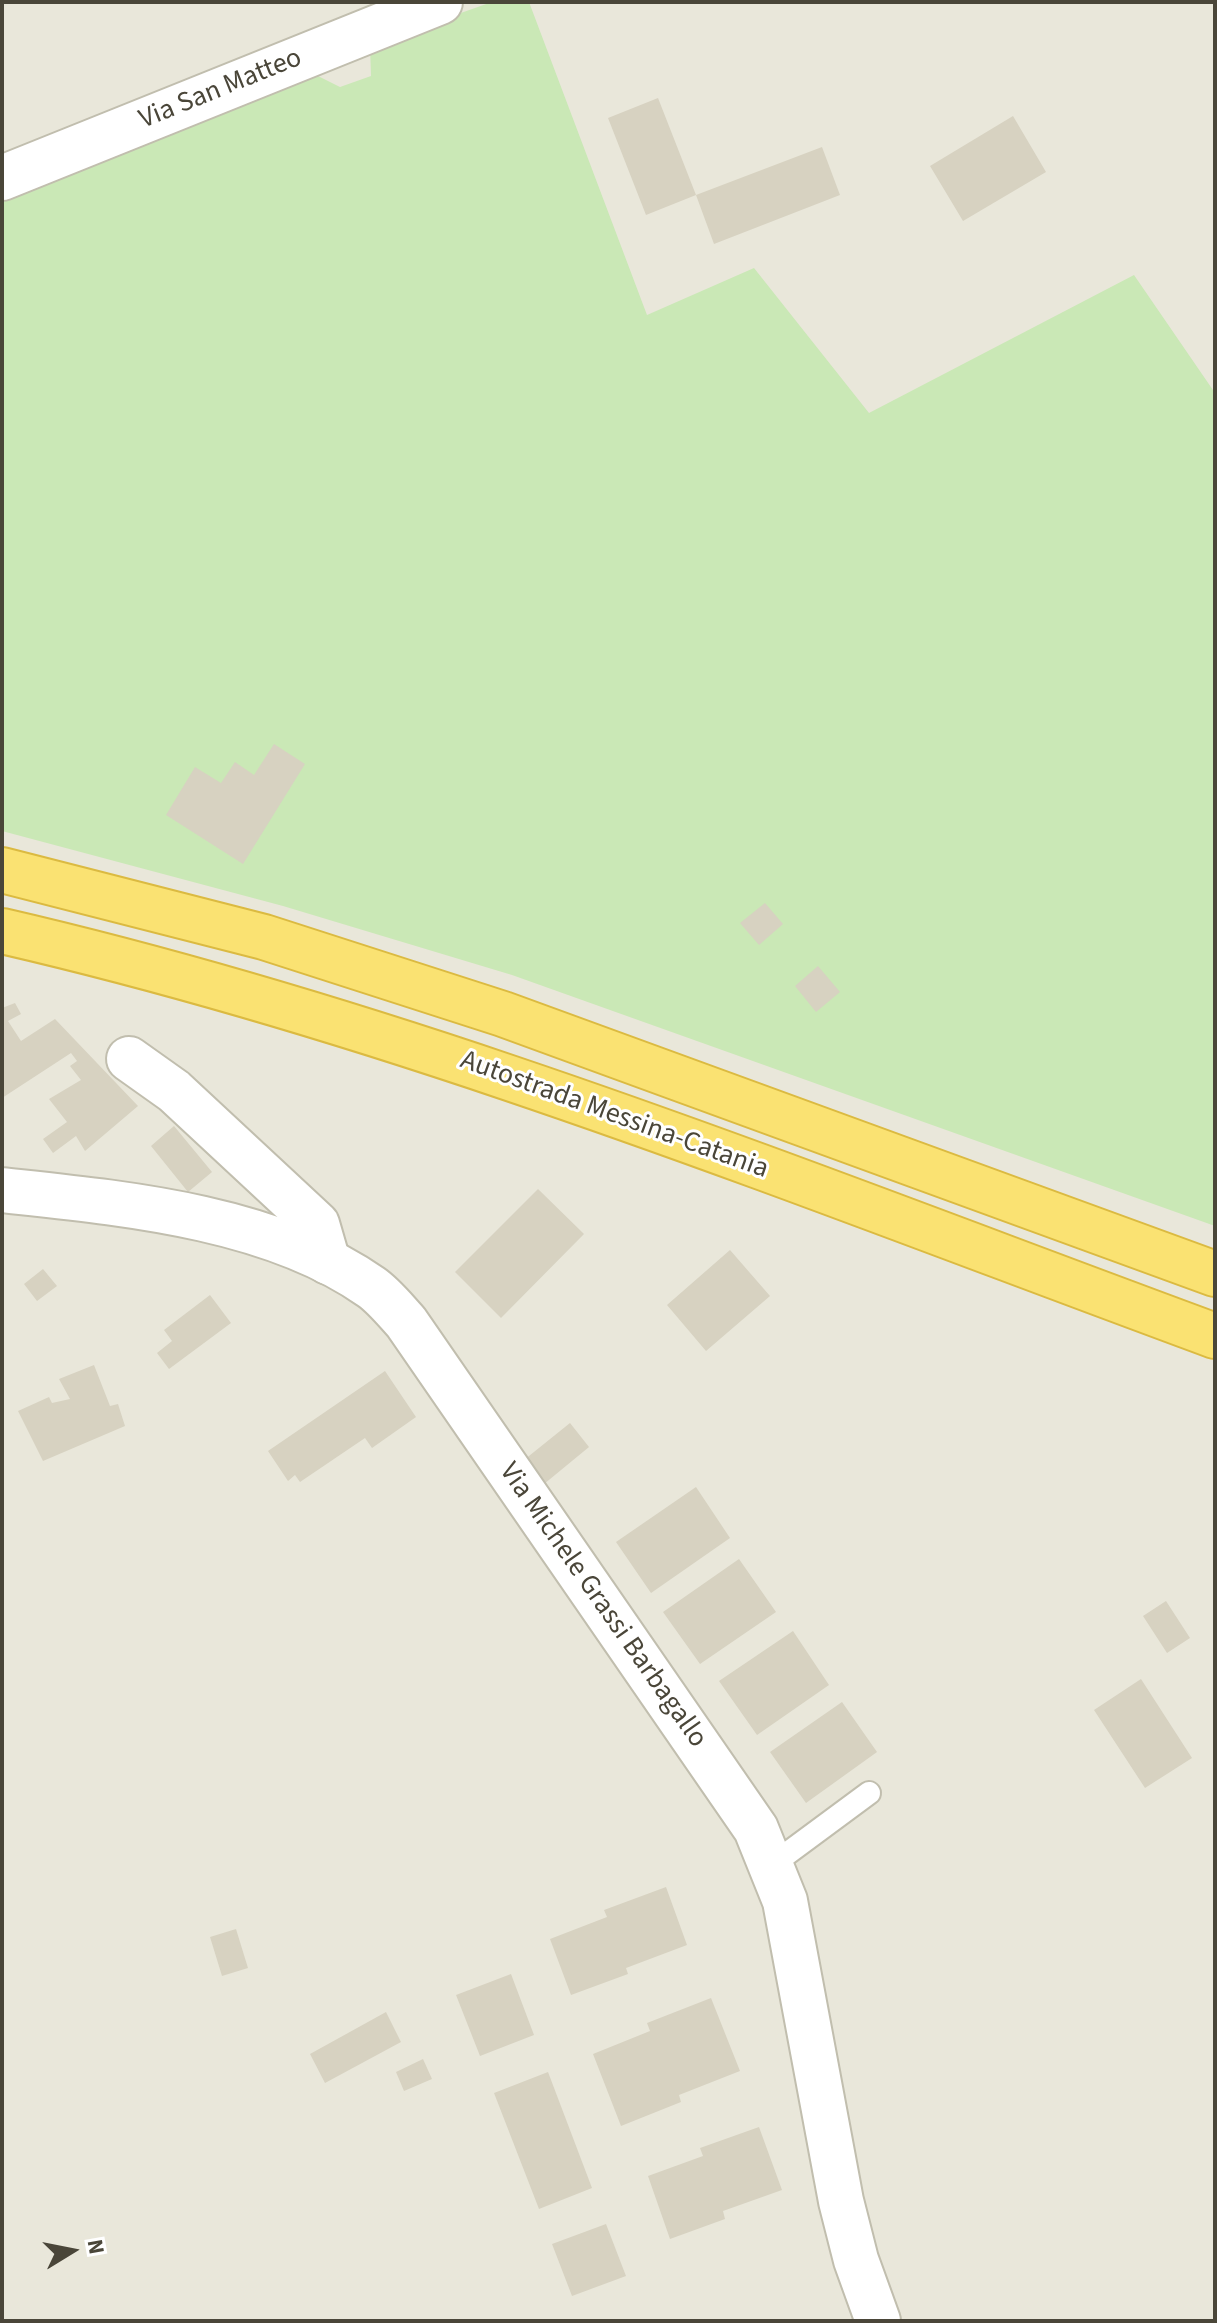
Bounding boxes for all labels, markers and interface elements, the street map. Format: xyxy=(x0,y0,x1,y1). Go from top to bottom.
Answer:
street label: Via San Matteo xyxy=(135,42,307,138)
street label: Autostrada Messina-Catania xyxy=(455,1045,773,1187)
street label: Via Michele Grassi Barbagallo xyxy=(491,1457,713,1755)
north arrow xyxy=(32,2211,112,2291)
text: N xyxy=(79,2237,113,2257)

